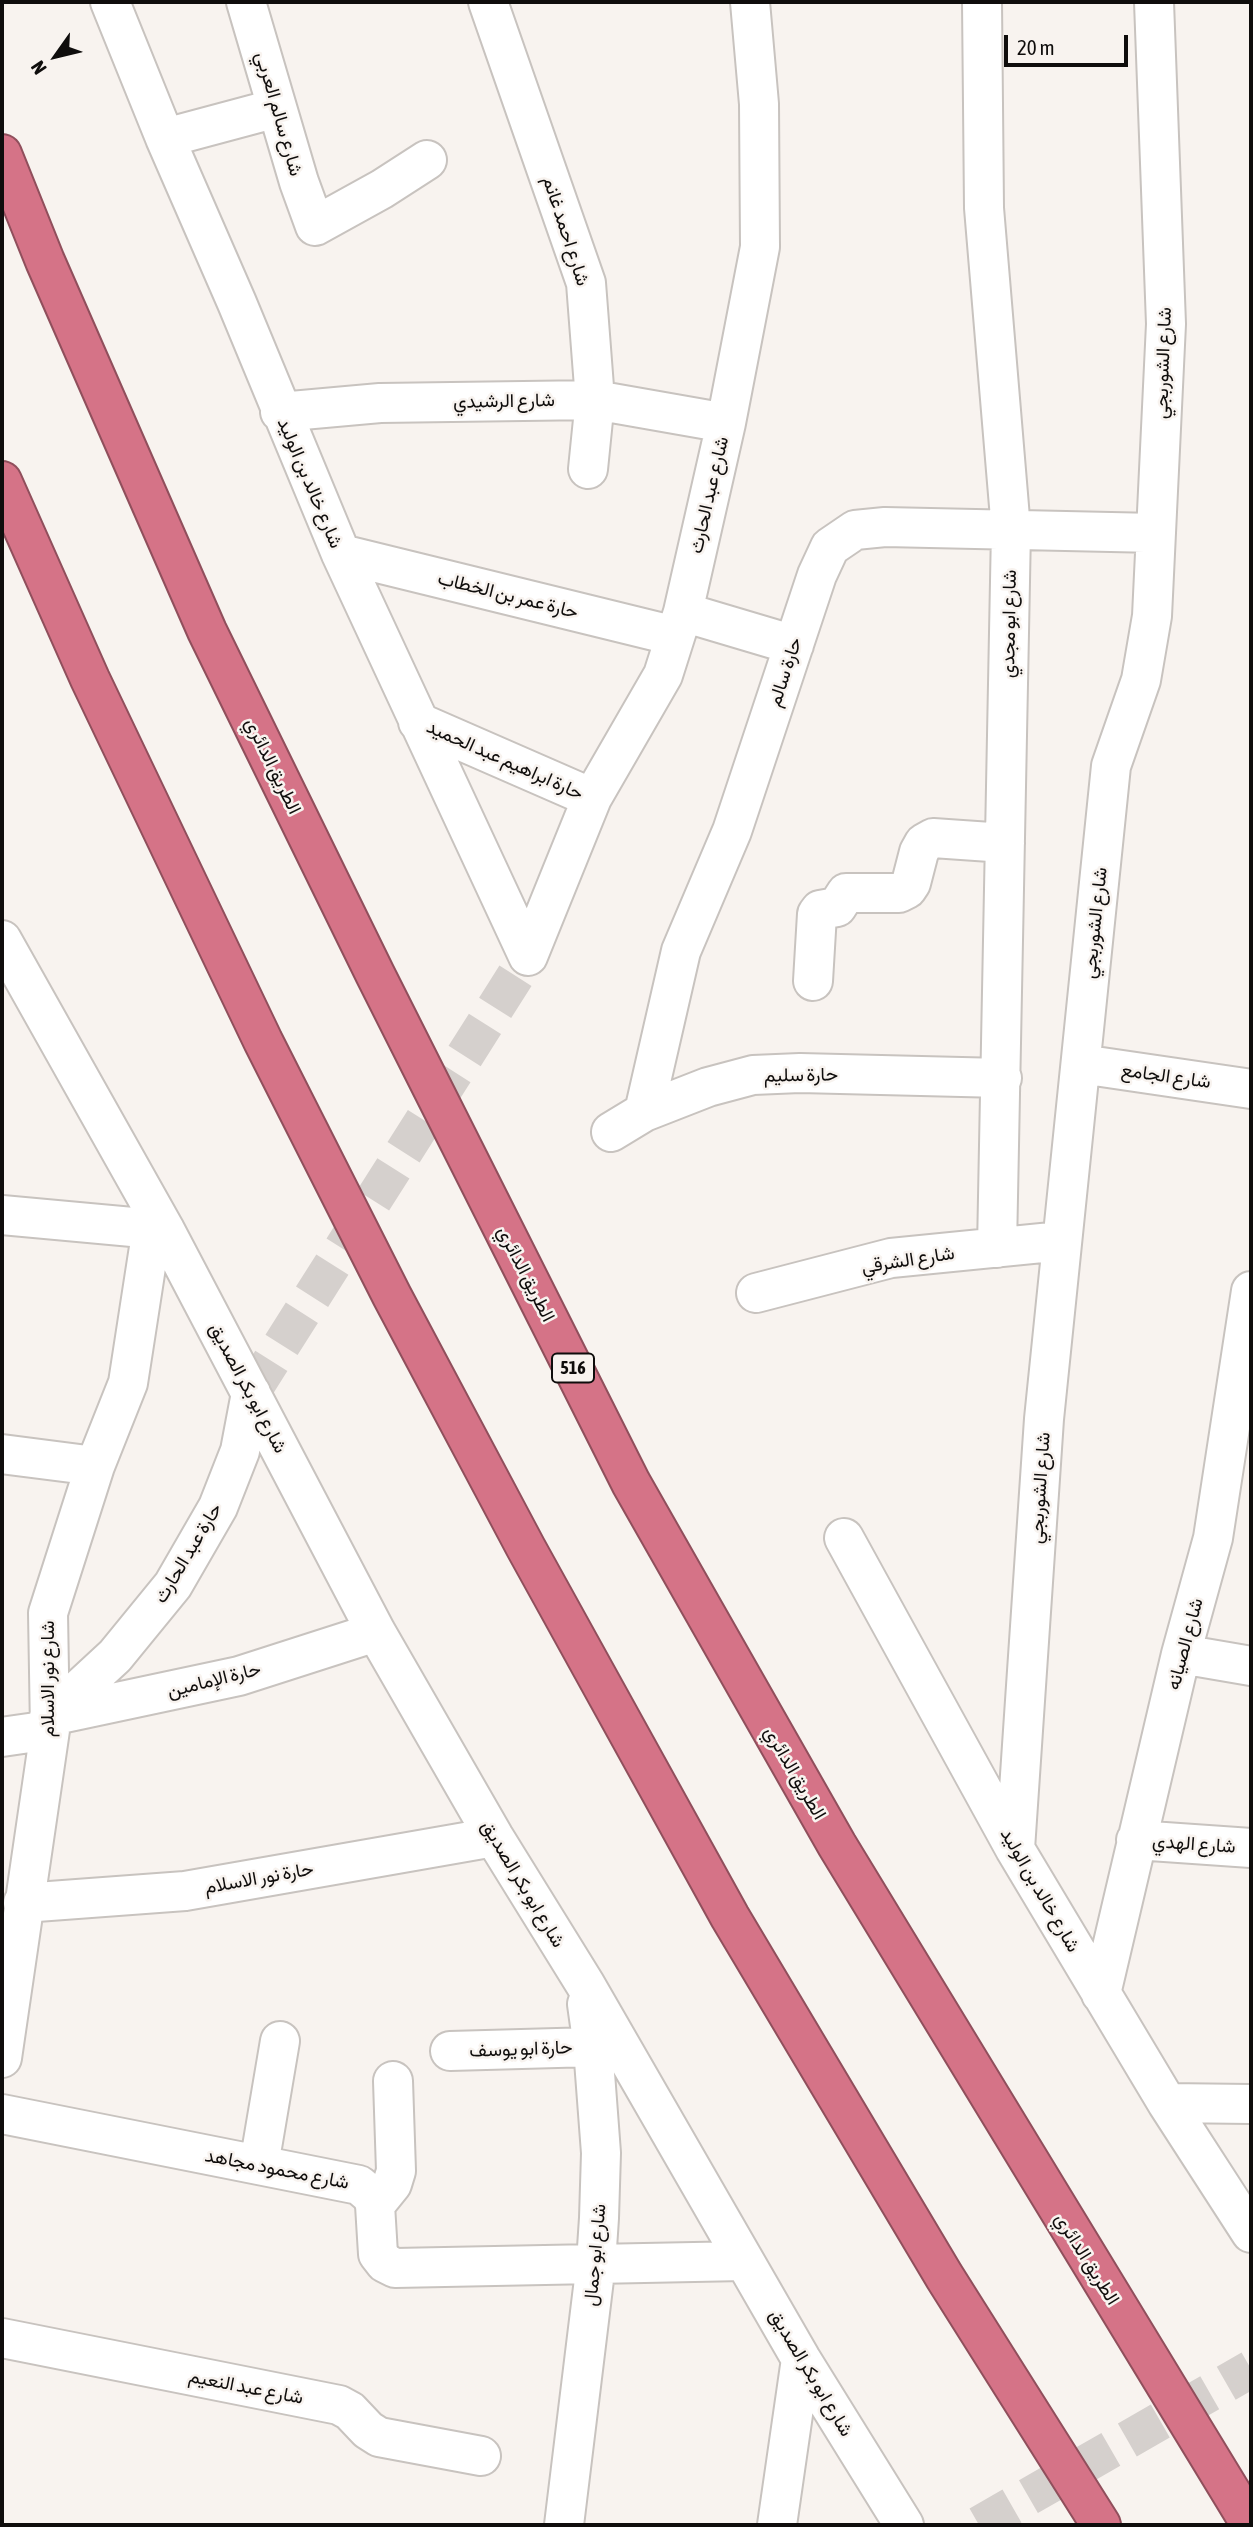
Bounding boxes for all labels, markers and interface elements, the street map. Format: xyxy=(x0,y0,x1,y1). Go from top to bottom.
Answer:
north arrow xyxy=(21,21,91,91)
scale bar xyxy=(1008,21,1132,65)
text: 20 m xyxy=(1017,35,1055,59)
street label: شارع سالم العربي xyxy=(250,49,308,179)
text: N xyxy=(26,57,51,79)
street label: شارع احمد غانم xyxy=(538,173,594,289)
street label: شارع الشوربجي xyxy=(1150,307,1176,419)
street label: شارع الرشيدي xyxy=(453,389,555,413)
street label: شارع خالد بن الوليد xyxy=(272,414,348,552)
street label: شارع عبد الحارث xyxy=(684,434,734,556)
street label: حارة عمر بن الخطاب xyxy=(435,567,581,623)
street label: شارع ابو مجدي xyxy=(997,570,1021,678)
street label: حارة سالم xyxy=(763,634,807,710)
street label: الطريق الدائري xyxy=(240,714,306,818)
street label: حارة ابراهيم عبد الحميد xyxy=(423,715,587,805)
street label: شارع الشوربجي xyxy=(1078,866,1112,980)
street label: شارع الجامع xyxy=(1120,1058,1212,1094)
street label: حارة سليم xyxy=(764,1063,838,1087)
street label: الطريق الدائري xyxy=(492,1222,560,1326)
street label: شارع الشرقي xyxy=(860,1241,956,1279)
street label: شارع ابو بكر الصديق xyxy=(204,1319,292,1457)
road number: 516 xyxy=(552,1353,594,1382)
street label: شارع الشوربجي xyxy=(1025,1431,1055,1545)
street label: حارة عبد الحارث xyxy=(149,1499,227,1607)
street label: شارع الصيانه xyxy=(1162,1596,1208,1692)
street label: شارع نور الاسلام xyxy=(37,1621,59,1737)
street label: حارة الإمامين xyxy=(165,1657,263,1703)
street label: الطريق الدائري xyxy=(759,1722,831,1824)
street label: شارع ابو بكر الصديق xyxy=(476,1816,570,1952)
street label: شارع خالد بن الوليد xyxy=(995,1824,1085,1956)
street label: شارع الهدي xyxy=(1151,1830,1237,1858)
street label: حارة نور الاسلام xyxy=(203,1857,315,1899)
street label: حارة ابو يوسف xyxy=(469,2036,573,2062)
street label: شارع محمود مجاهد xyxy=(203,2144,351,2194)
street label: شارع ابو جمال xyxy=(579,2203,611,2307)
street label: الطريق الدائري xyxy=(1050,2209,1124,2309)
street label: شارع ابو بكر الصديق xyxy=(764,2305,858,2441)
street label: شارع عبد النعيم xyxy=(187,2365,305,2409)

